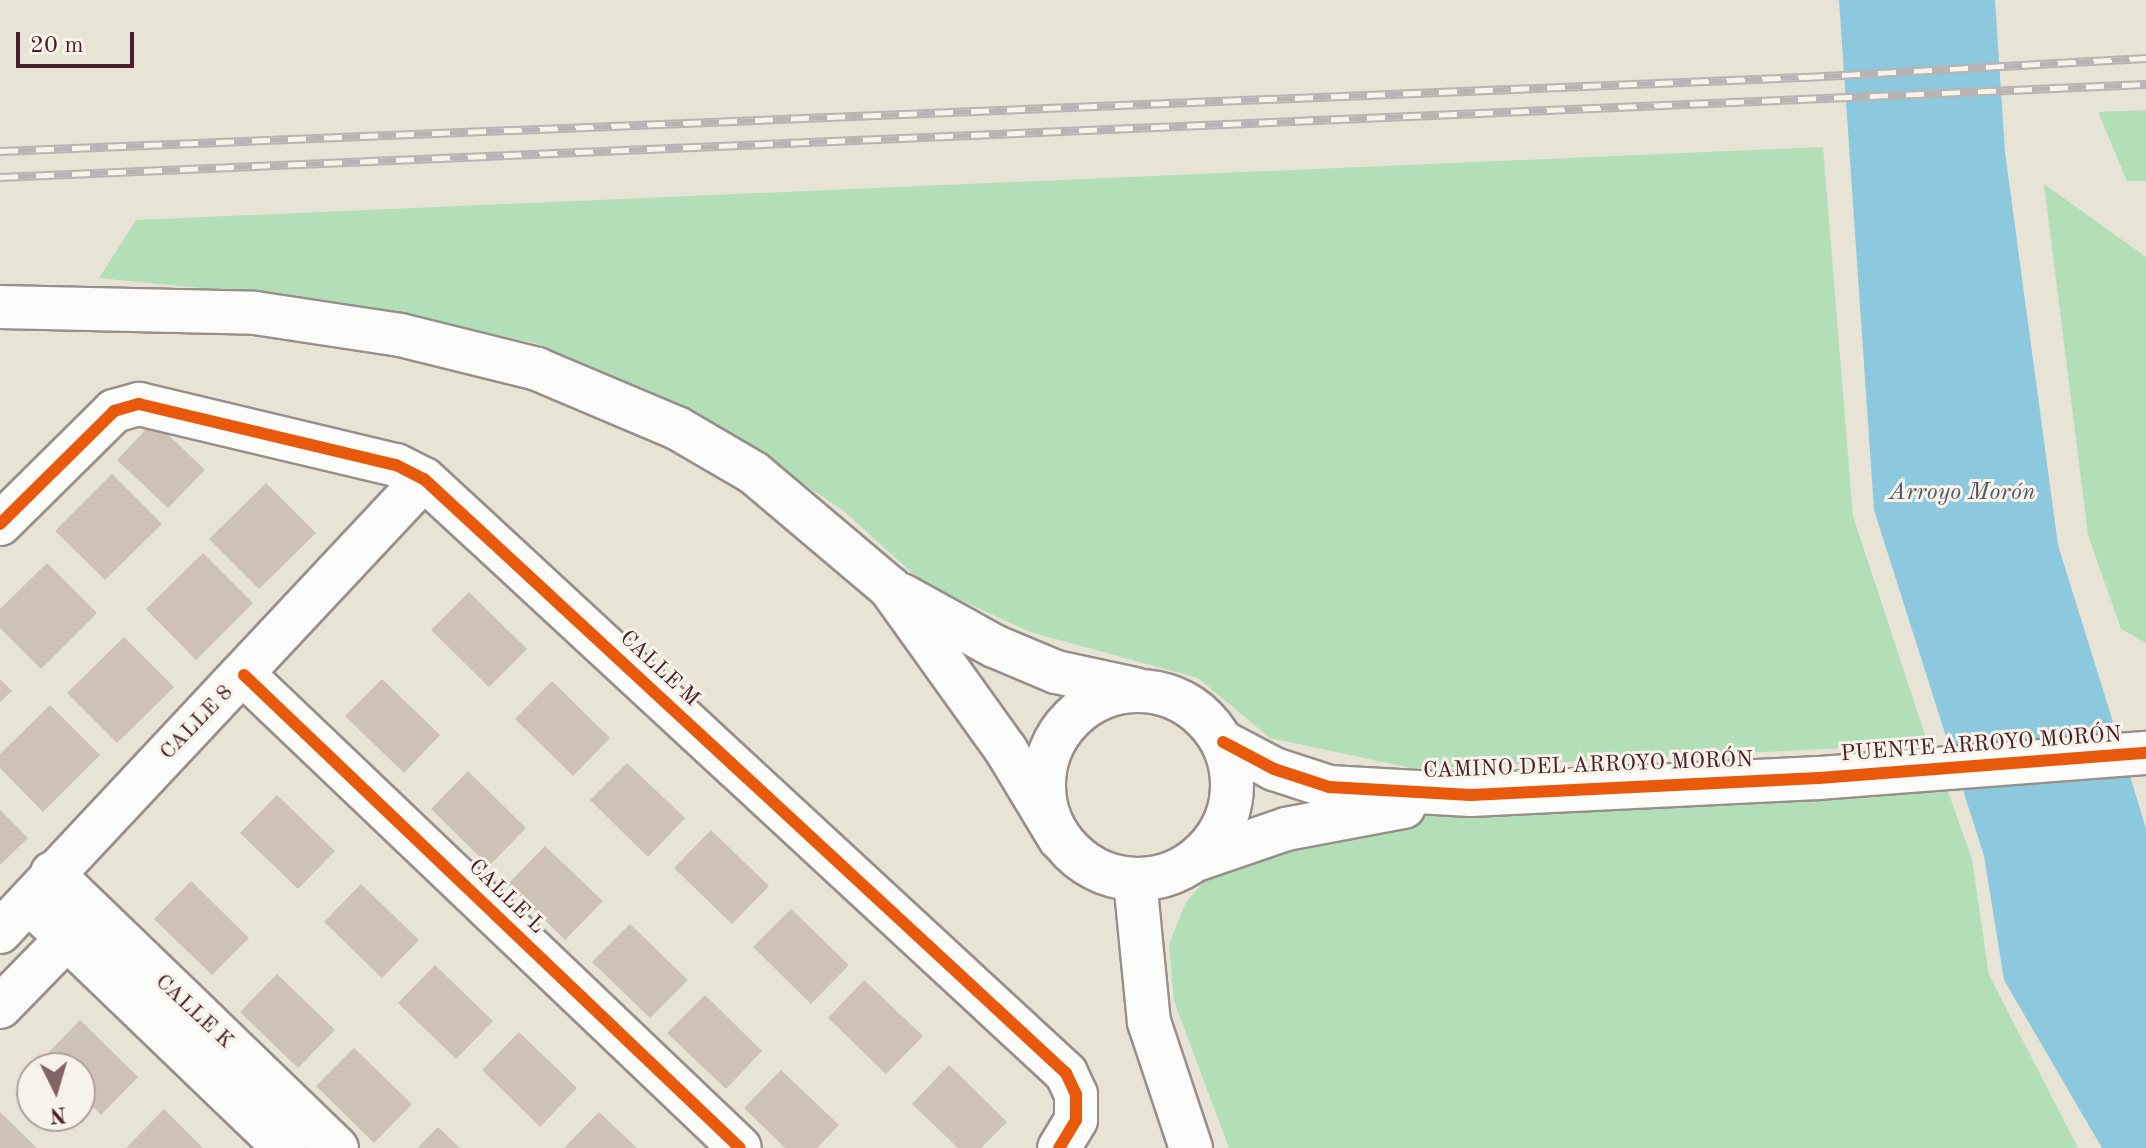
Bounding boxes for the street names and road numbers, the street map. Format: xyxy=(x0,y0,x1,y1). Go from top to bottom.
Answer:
street label: CALLE M xyxy=(614,625,704,713)
street label: CALLE 8 xyxy=(155,680,239,766)
street label: PUENTE ARROYO MORÓN xyxy=(1840,722,2122,768)
street label: CAMINO DEL ARROYO MORÓN xyxy=(1423,747,1753,785)
street label: CALLE L xyxy=(462,854,550,940)
street label: CALLE K xyxy=(149,969,239,1055)

